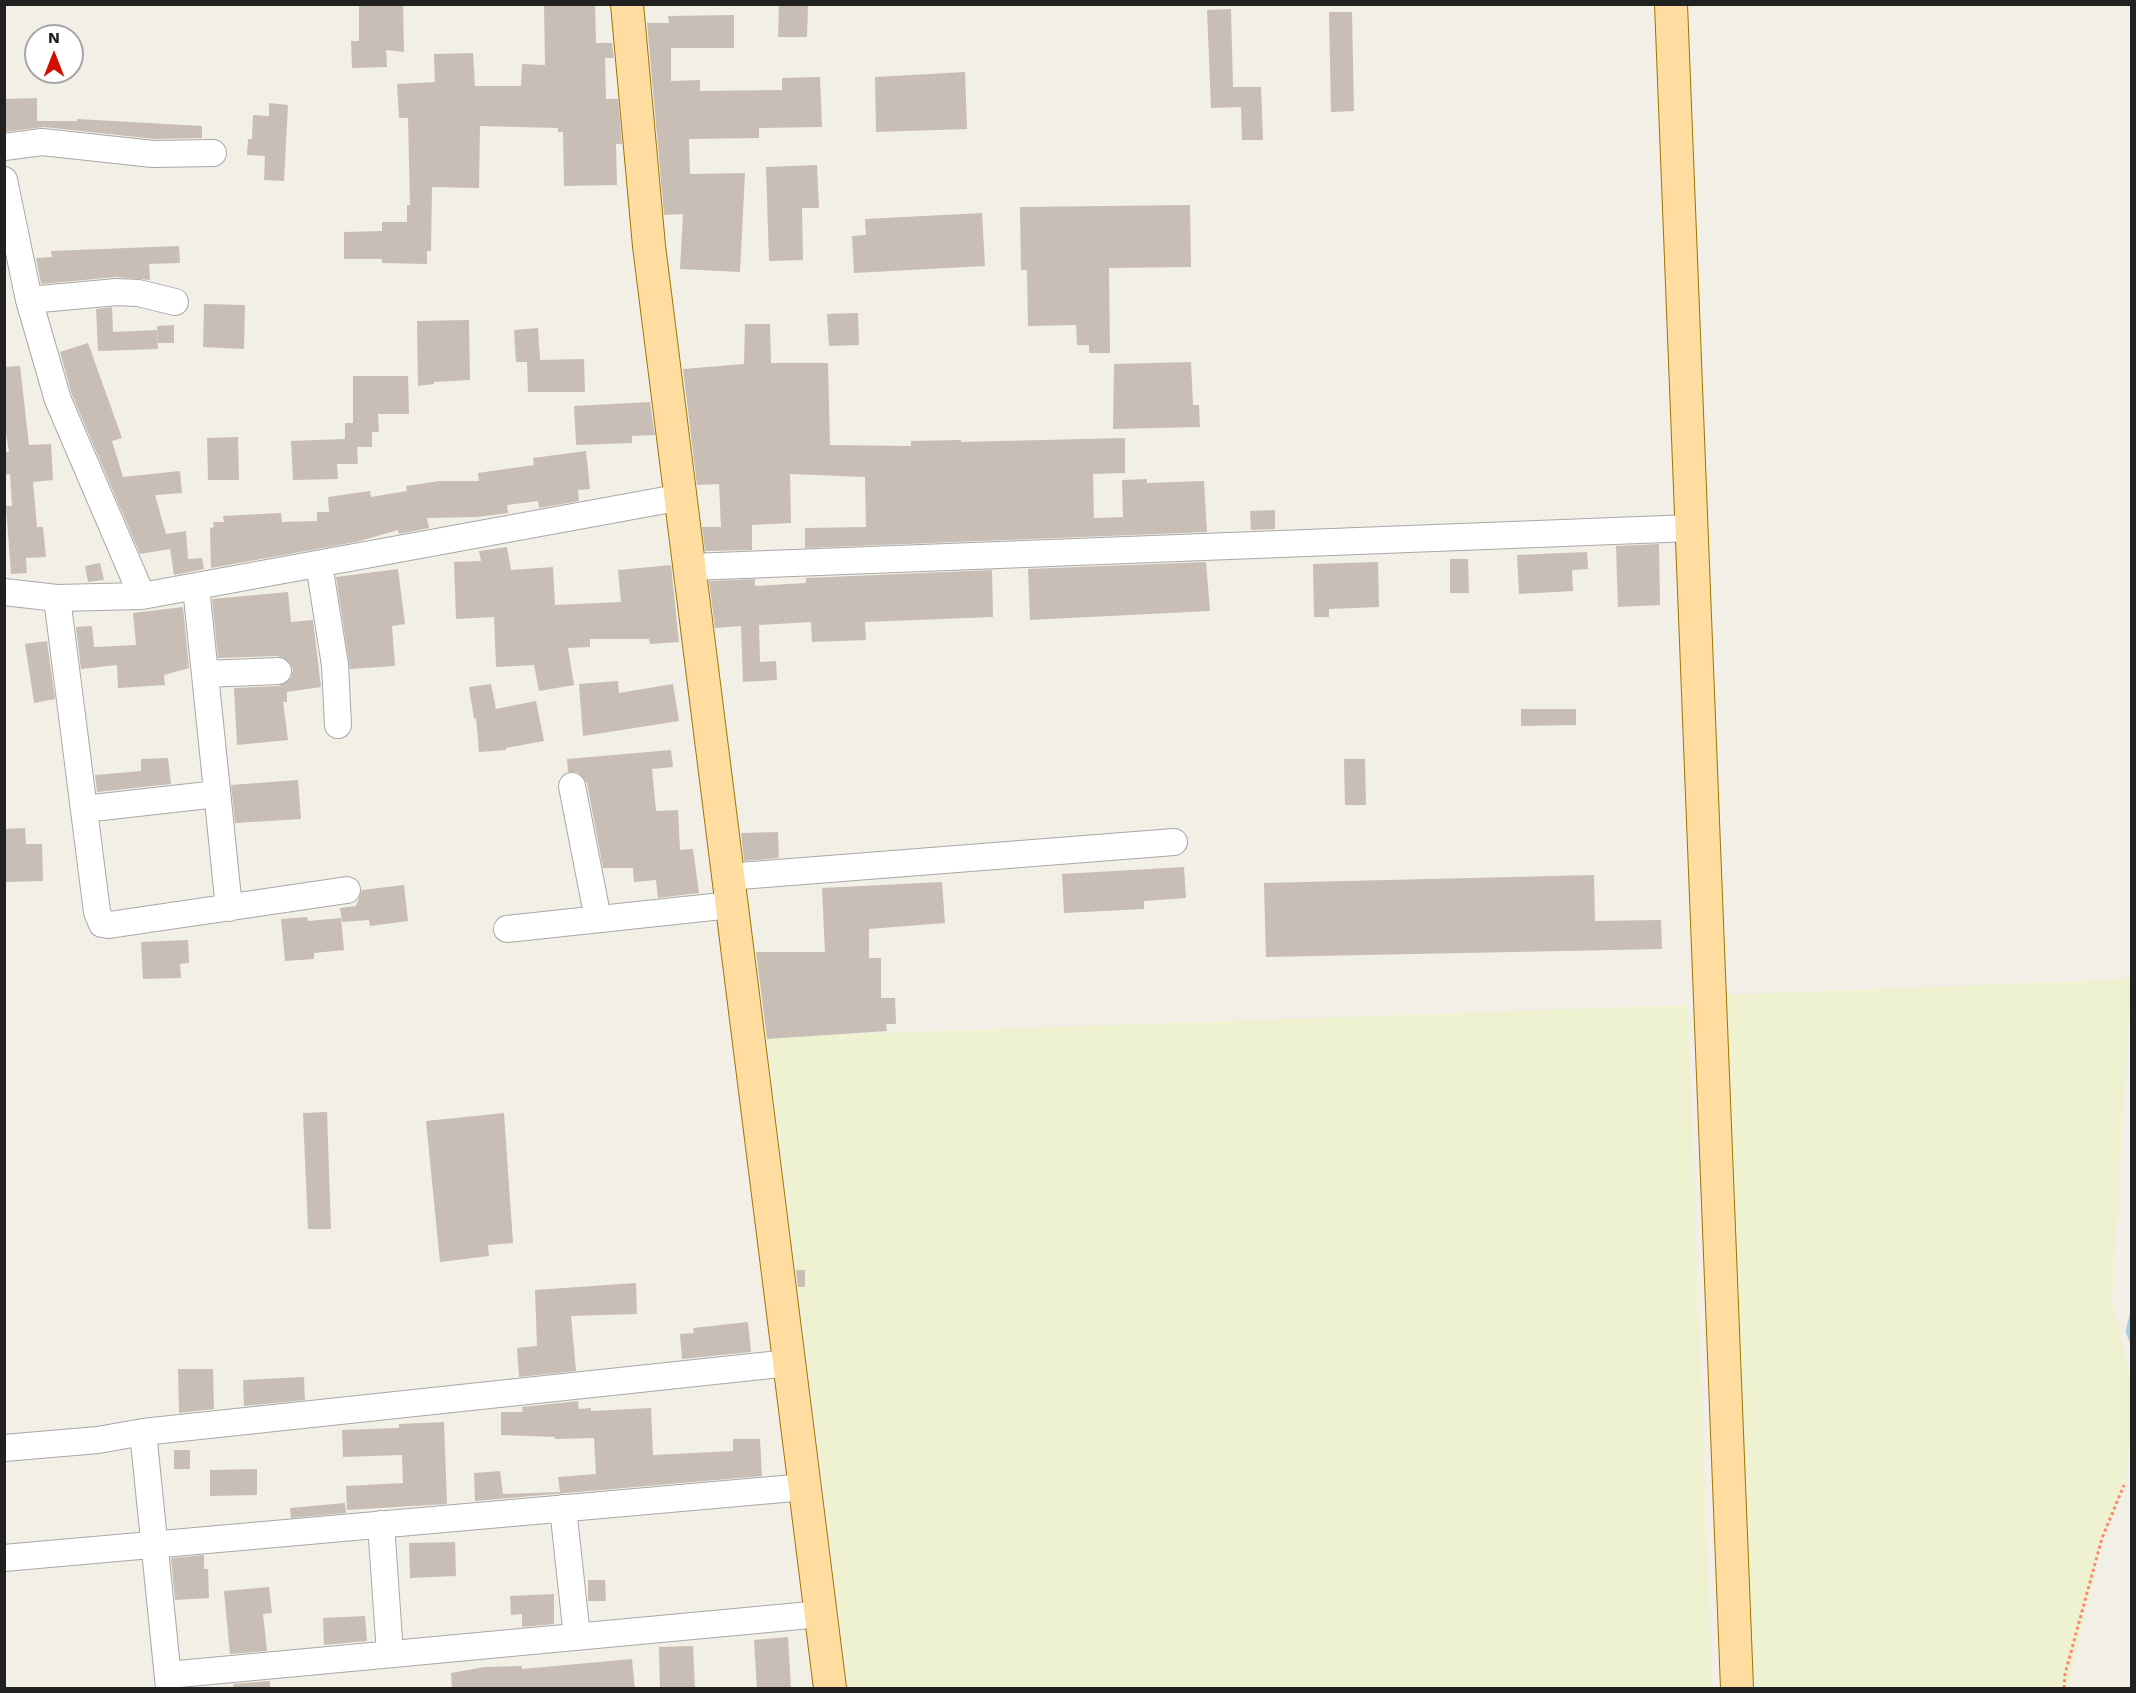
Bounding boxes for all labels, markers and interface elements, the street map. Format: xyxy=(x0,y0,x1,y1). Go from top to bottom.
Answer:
north arrow xyxy=(24,24,84,84)
text: N xyxy=(48,28,60,47)

